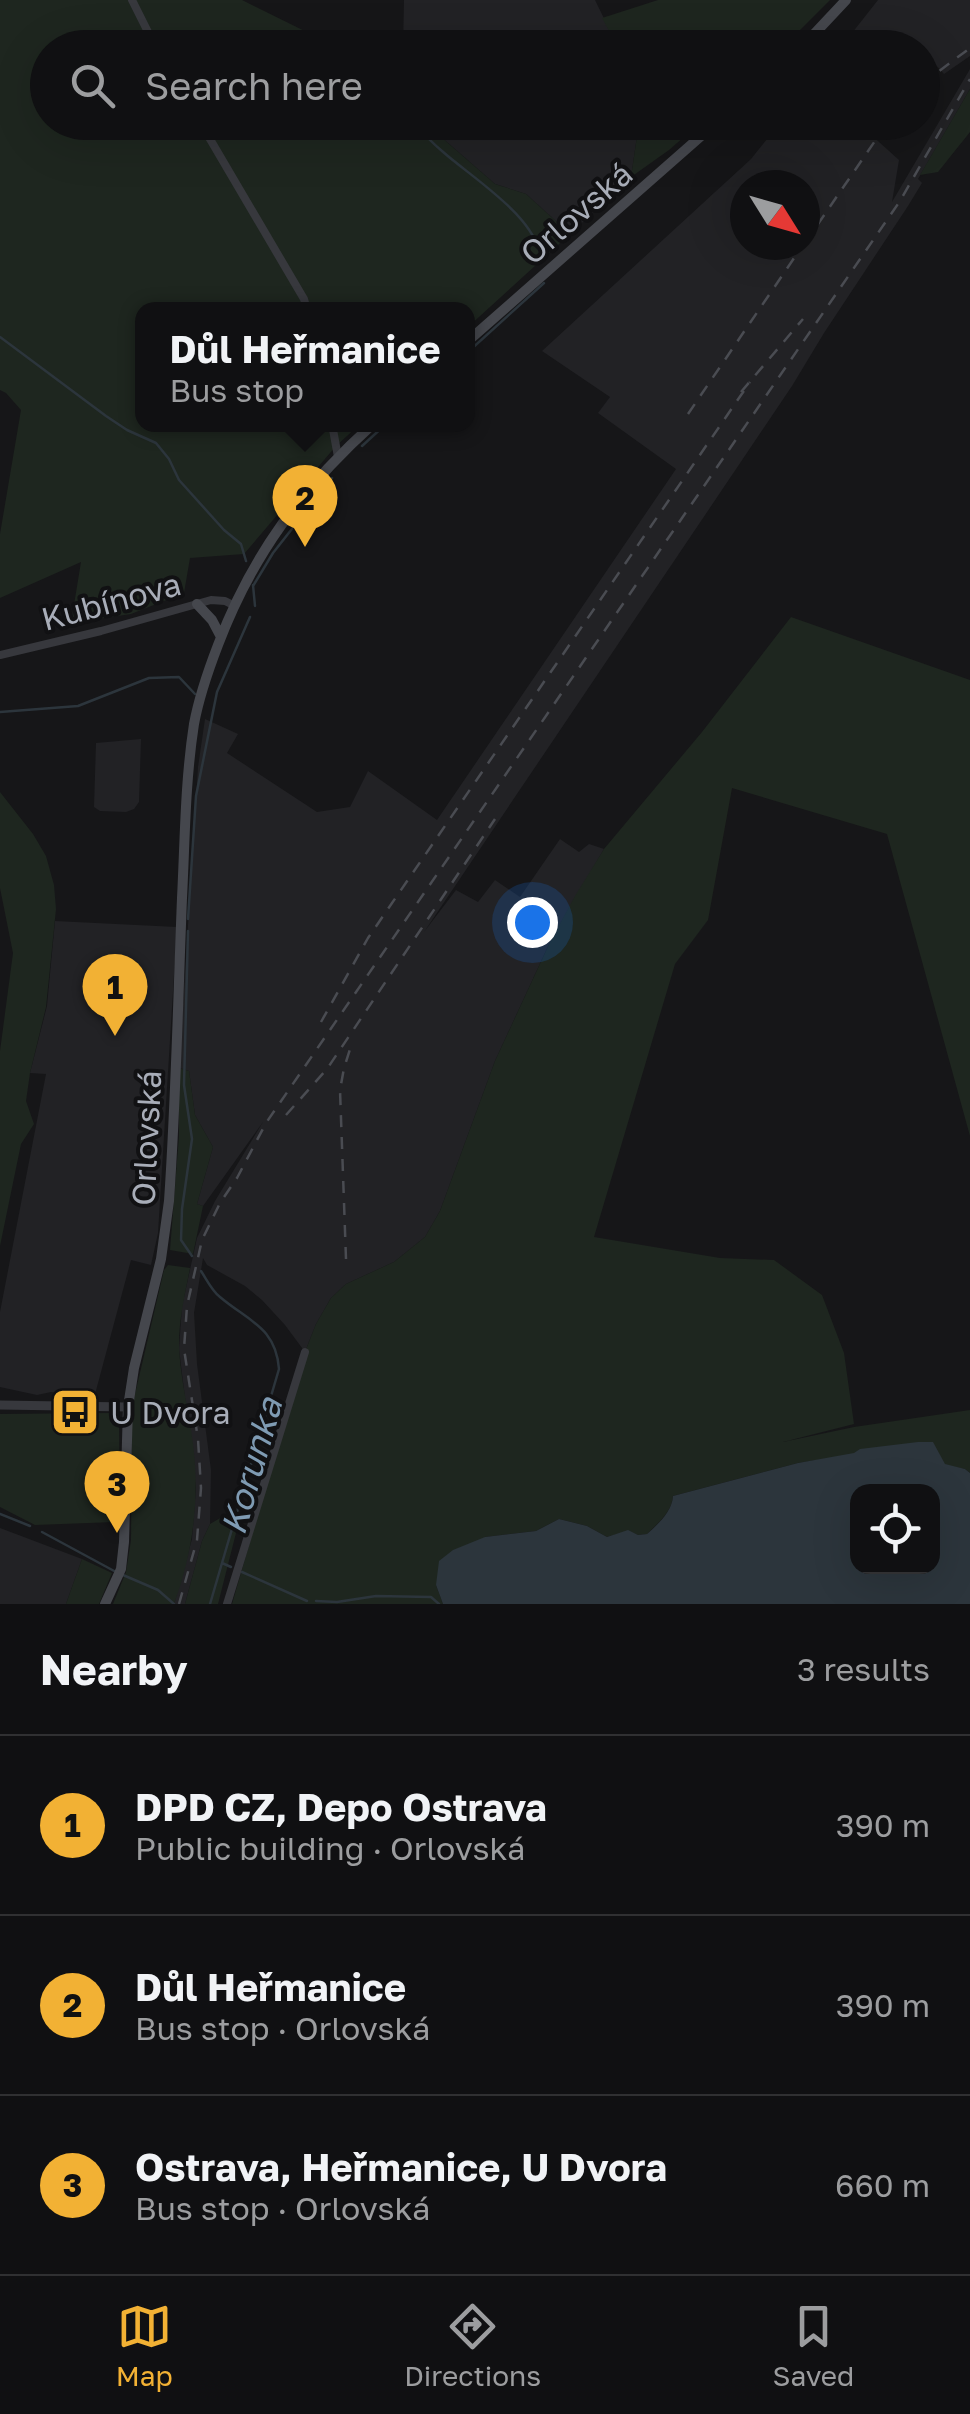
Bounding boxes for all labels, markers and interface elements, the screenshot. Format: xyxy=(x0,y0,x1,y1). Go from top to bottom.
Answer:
search box xyxy=(30,30,940,140)
icon: search xyxy=(65,58,120,113)
text: Search here xyxy=(145,63,363,108)
street label: Orlovská xyxy=(512,154,640,272)
north arrow xyxy=(730,170,820,260)
popup xyxy=(135,302,475,432)
text: Důl Heřmanice xyxy=(169,326,441,371)
text: Bus stop xyxy=(169,371,304,409)
pin: 2 xyxy=(272,464,338,547)
street label: Kubínova xyxy=(37,564,185,638)
your location xyxy=(507,897,558,948)
pin: 1 xyxy=(82,954,148,1036)
street label: Orlovská xyxy=(123,1069,169,1207)
bus stop icon: U Dvora xyxy=(49,1386,101,1438)
water label: Korunka xyxy=(212,1392,291,1539)
place label: U Dvora xyxy=(110,1393,230,1431)
pin: 3 xyxy=(84,1450,150,1533)
map controls xyxy=(850,1484,940,1574)
button: locate xyxy=(850,1484,940,1574)
text: Nearby xyxy=(40,1644,188,1694)
text: 3 results xyxy=(797,1650,930,1688)
text: DPD CZ, Depo Ostrava xyxy=(135,1784,547,1829)
text: 1 xyxy=(64,1806,81,1844)
text: 390 m xyxy=(836,1806,930,1844)
text: Public building · Orlovská xyxy=(135,1829,525,1867)
text: Důl Heřmanice xyxy=(135,1964,406,2009)
text: 2 xyxy=(63,1986,82,2024)
text: 390 m xyxy=(836,1986,930,2024)
text: Bus stop · Orlovská xyxy=(135,2009,430,2047)
text: Ostrava, Heřmanice, U Dvora xyxy=(135,2144,667,2189)
text: 3 xyxy=(63,2166,82,2204)
text: 660 m xyxy=(835,2166,930,2204)
text: Bus stop · Orlovská xyxy=(135,2189,430,2227)
tab: Map xyxy=(116,2299,173,2392)
tab: Directions xyxy=(404,2299,541,2392)
tab: Saved xyxy=(772,2299,854,2392)

